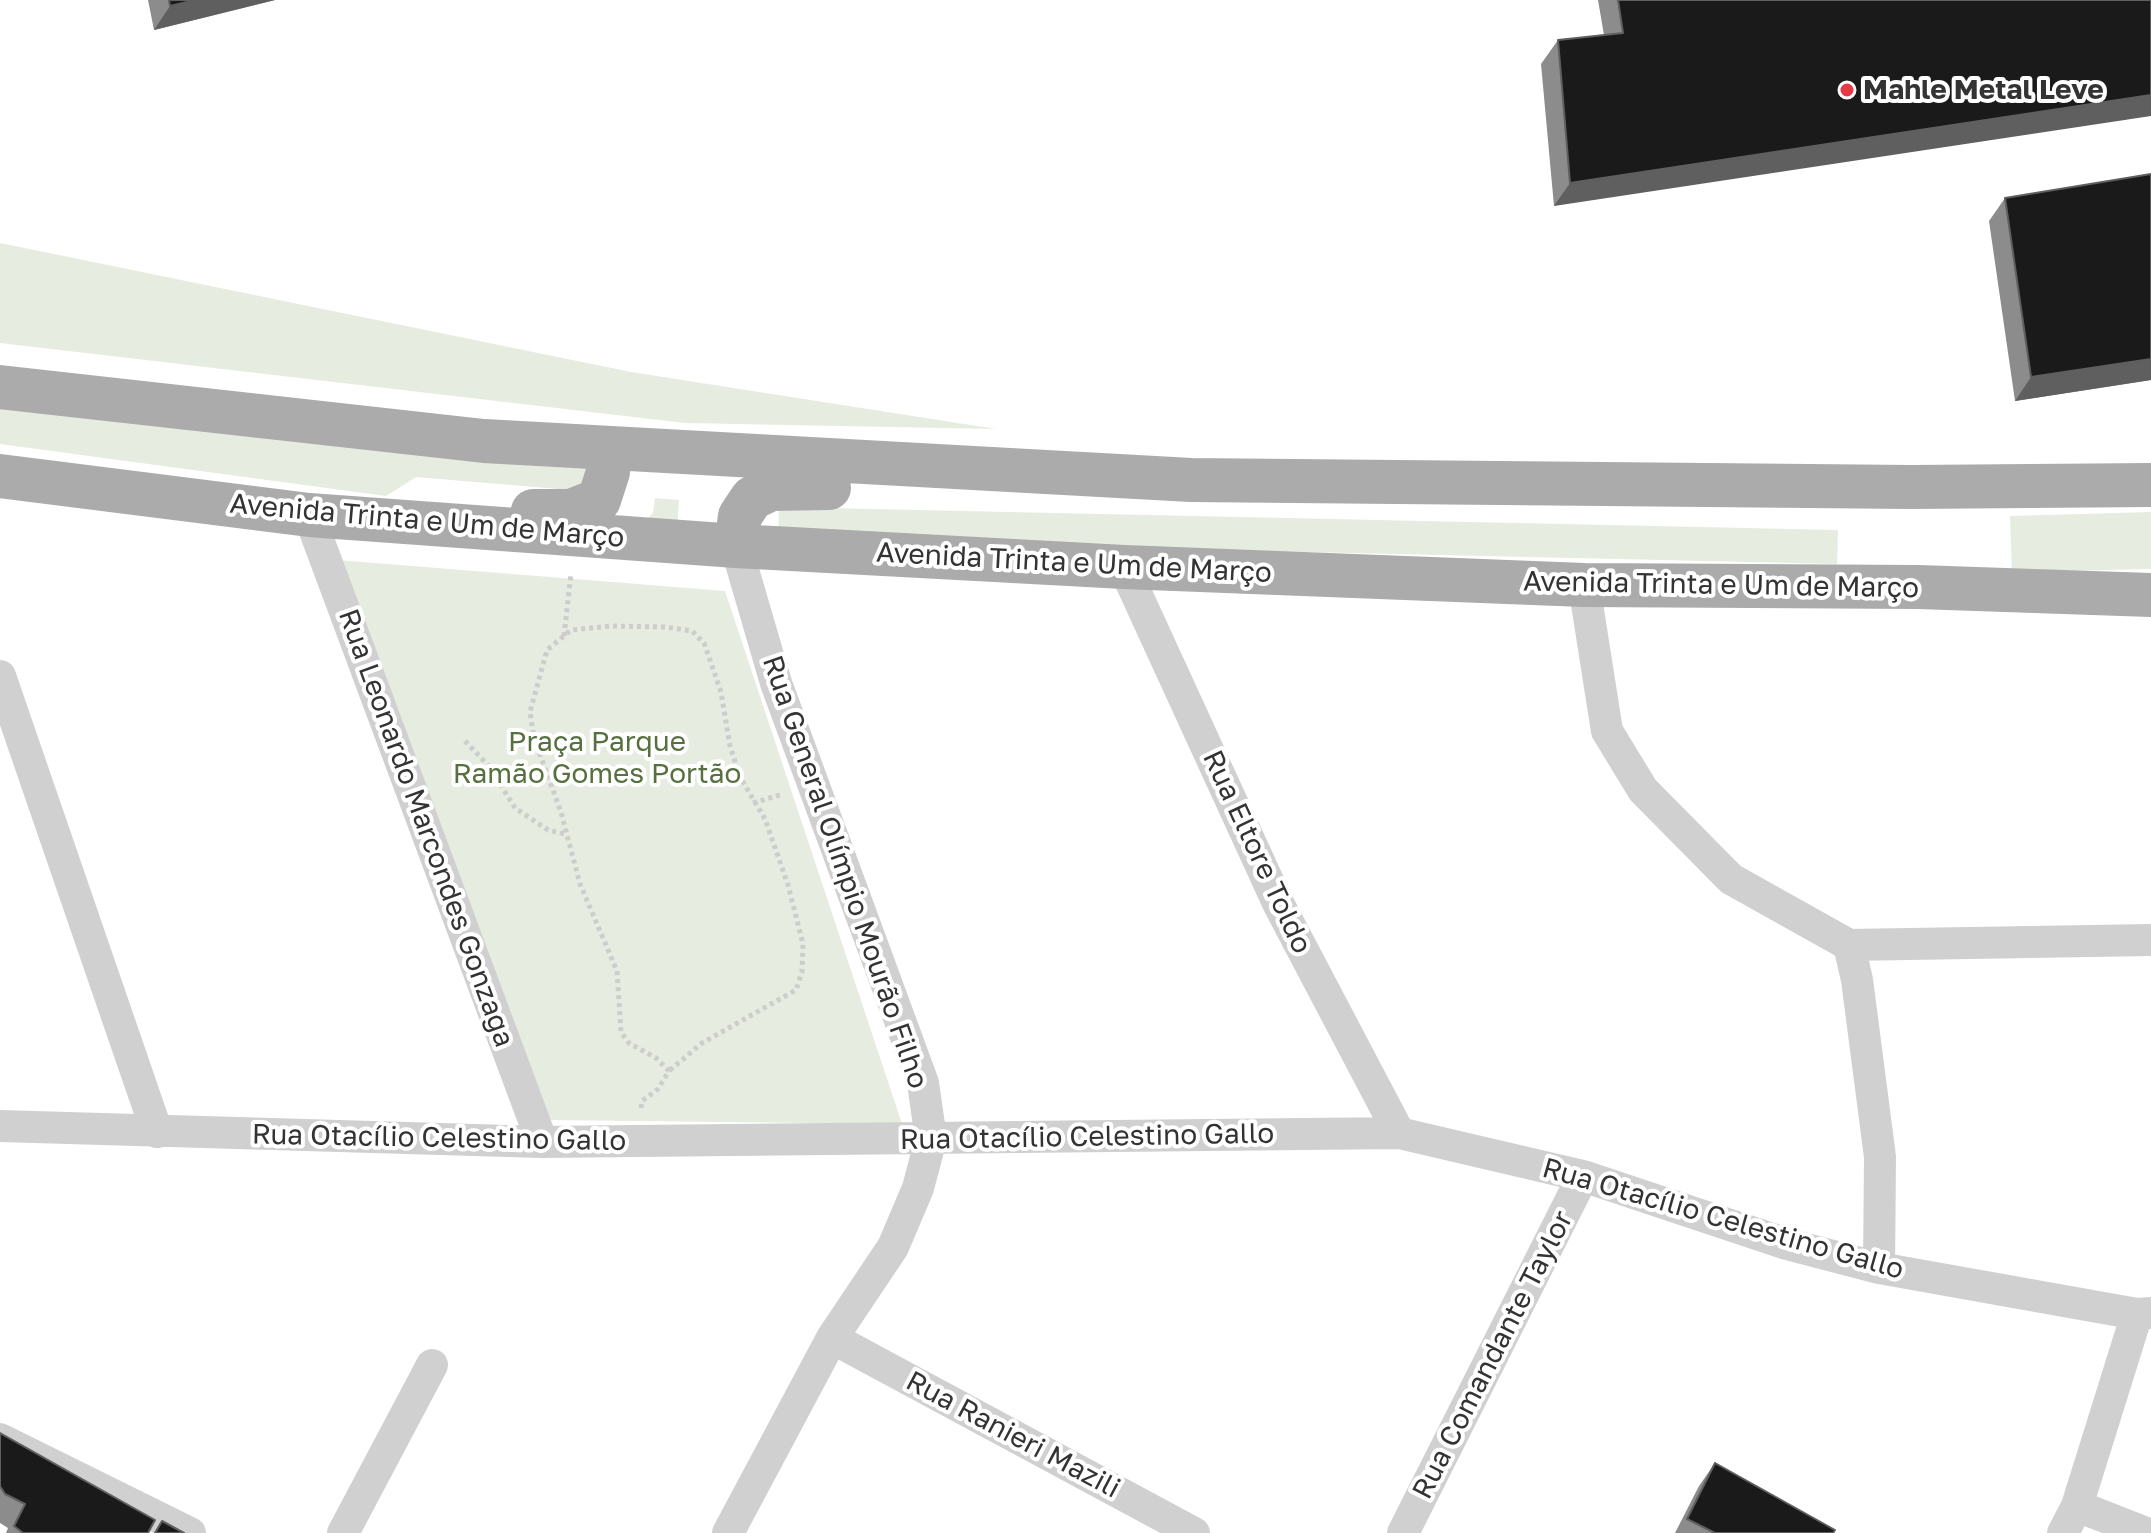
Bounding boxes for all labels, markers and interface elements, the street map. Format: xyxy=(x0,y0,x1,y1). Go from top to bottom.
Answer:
place label: Mahle Metal Leve xyxy=(1863,73,2104,107)
marker: Mahle Metal Leve xyxy=(1838,81,1856,99)
street label: Avenida Trinta e Um de Março xyxy=(228,487,626,555)
street label: Avenida Trinta e Um de Março xyxy=(875,536,1273,590)
street label: Avenida Trinta e Um de Março xyxy=(1523,565,1919,605)
street label: Rua Leonardo Marcondes Gonzaga xyxy=(331,604,521,1052)
street label: Rua General Olímpio Mourão Filho xyxy=(755,651,935,1093)
park label: Praça Parque Ramão Gomes Portão xyxy=(453,725,741,791)
street label: Rua Eltore Toldo xyxy=(1195,745,1319,959)
street label: Rua Otacílio Celestino Gallo xyxy=(900,1117,1274,1157)
street label: Rua Otacílio Celestino Gallo xyxy=(252,1118,626,1158)
street label: Rua Otacílio Celestino Gallo xyxy=(1538,1151,1908,1287)
street label: Rua Comandante Taylor xyxy=(1406,1205,1580,1505)
street label: Rua Ranieri Mazili xyxy=(900,1364,1126,1506)

